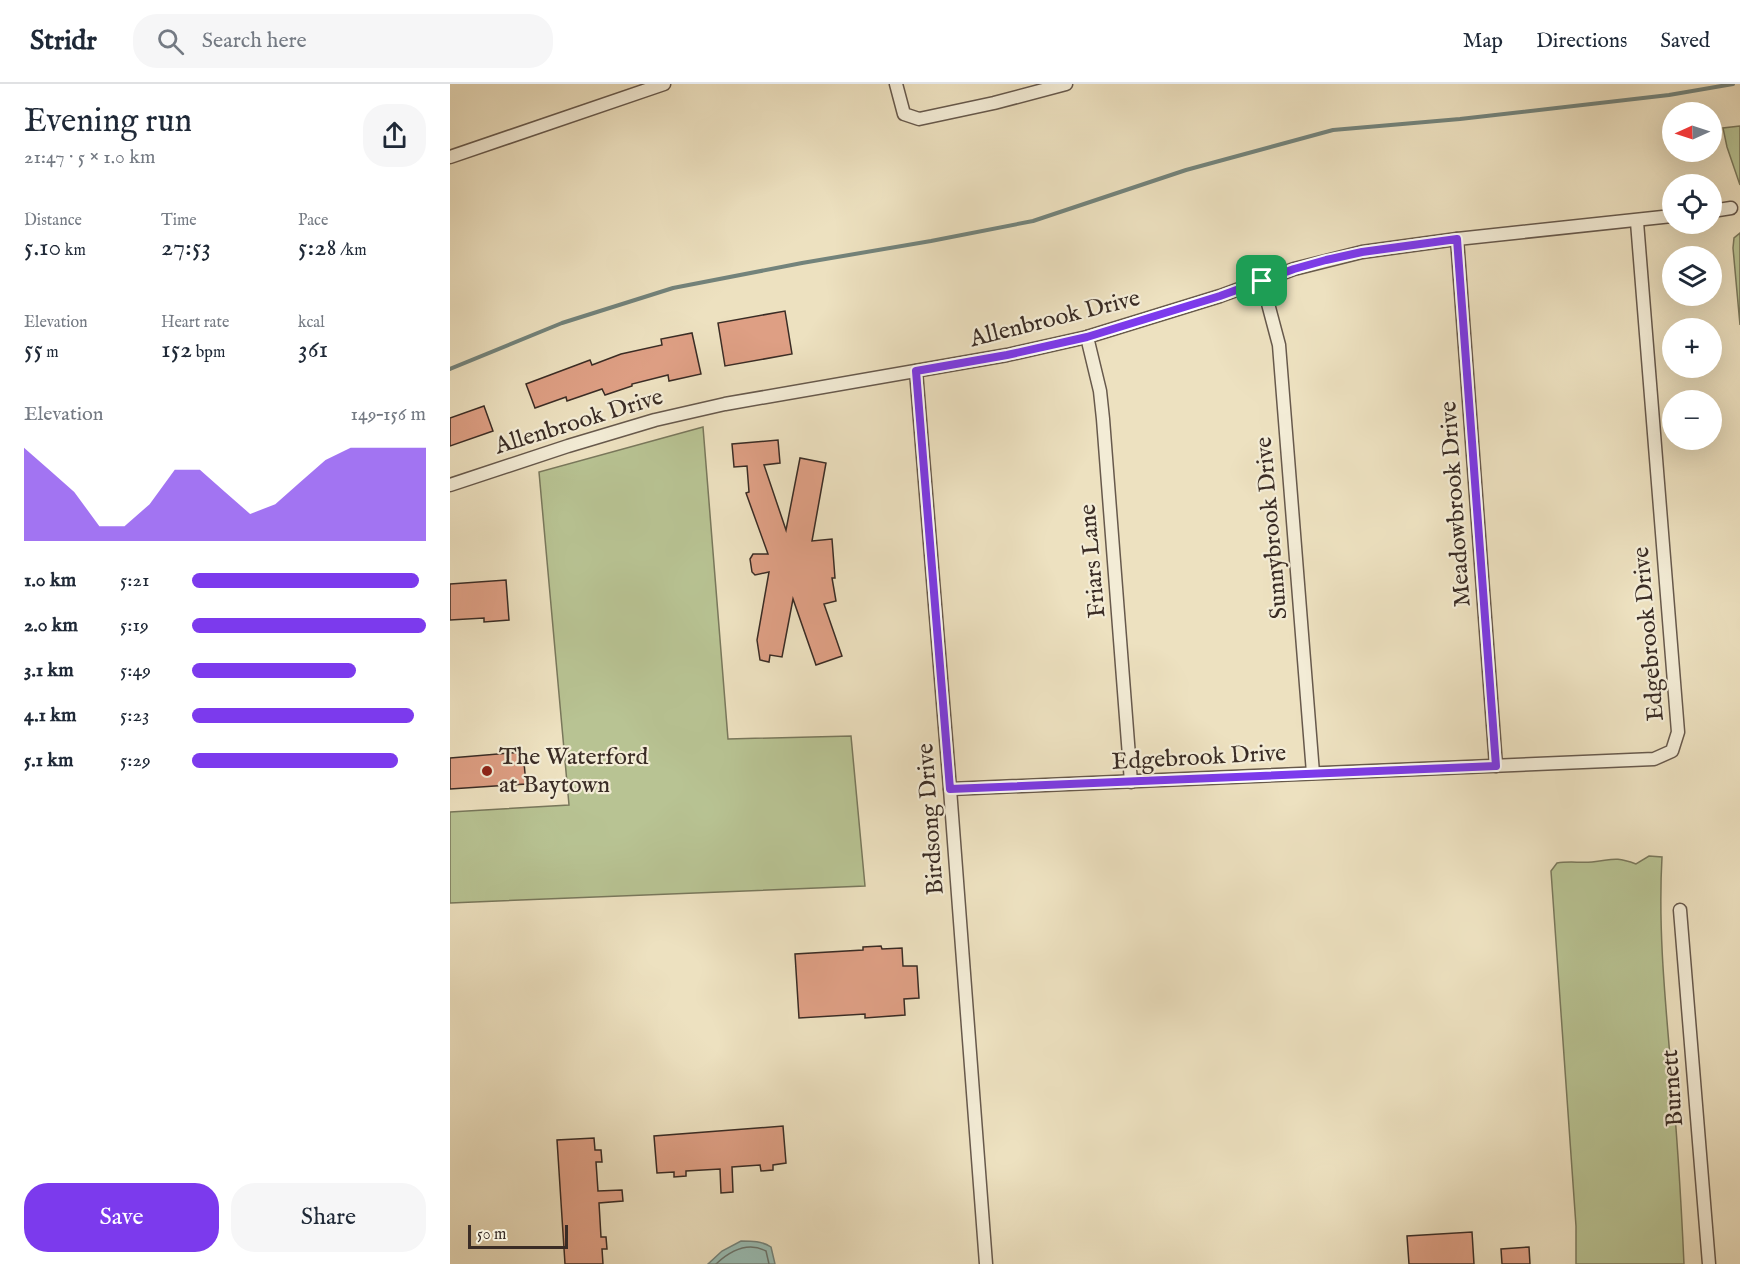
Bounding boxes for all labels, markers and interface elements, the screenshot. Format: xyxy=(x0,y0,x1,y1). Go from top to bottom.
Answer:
search box xyxy=(133,14,553,68)
text: Stridr xyxy=(30,24,97,59)
icon: search xyxy=(154,25,187,58)
text: Search here xyxy=(202,27,307,55)
text: Map xyxy=(1463,28,1503,55)
text: Directions xyxy=(1536,28,1627,55)
text: Saved xyxy=(1660,28,1710,55)
text: Evening run xyxy=(24,101,192,143)
north arrow xyxy=(1662,102,1722,162)
map controls xyxy=(1662,102,1722,450)
button: share xyxy=(363,104,426,167)
text: 21:47 · 5 × 1.0 km xyxy=(24,145,155,170)
button: locate xyxy=(1662,174,1722,234)
text: Distance xyxy=(24,211,82,231)
text: Time xyxy=(161,211,197,231)
text: Pace xyxy=(298,211,328,231)
text: 5.10 xyxy=(24,231,61,264)
text: 27:53 xyxy=(161,231,211,264)
text: 5:28 xyxy=(298,231,337,264)
text: km xyxy=(61,241,86,261)
text: /km xyxy=(337,241,367,261)
button: layers xyxy=(1662,246,1722,306)
pin xyxy=(1236,255,1287,306)
icon: arrive xyxy=(1245,264,1278,297)
street label: Allenbrook Drive xyxy=(966,283,1143,355)
text: Elevation xyxy=(24,313,87,333)
text: Heart rate xyxy=(161,313,229,333)
text: kcal xyxy=(298,313,325,333)
button: + xyxy=(1662,318,1722,378)
text: 55 xyxy=(24,333,43,366)
text: 152 xyxy=(161,333,192,366)
text: 361 xyxy=(298,333,328,366)
text: m xyxy=(43,343,59,363)
text: bpm xyxy=(192,343,225,363)
street label: Allenbrook Drive xyxy=(490,382,667,463)
button: − xyxy=(1662,390,1722,450)
street label: Meadowbrook Drive xyxy=(1433,400,1479,608)
text: Elevation xyxy=(24,402,103,427)
text: 149–156 m xyxy=(350,402,426,427)
street label: Sunnybrook Drive xyxy=(1249,435,1295,621)
street label: Friars Lane xyxy=(1073,503,1113,619)
street label: Edgebrook Drive xyxy=(1626,546,1672,722)
text: 1.0 km xyxy=(24,568,76,593)
text: 5:21 xyxy=(120,568,149,593)
text: 2.0 km xyxy=(24,613,78,638)
text: 5:19 xyxy=(120,613,149,638)
text: 3.1 km xyxy=(24,658,74,683)
text: 5:49 xyxy=(120,658,151,683)
text: 4.1 km xyxy=(24,703,77,728)
text: 5:23 xyxy=(120,703,149,728)
street label: Edgebrook Drive xyxy=(1111,738,1287,778)
place label: The Waterford at Baytown xyxy=(499,742,649,801)
street label: Birdsong Drive xyxy=(910,742,952,896)
text: 5.1 km xyxy=(24,748,74,773)
text: 5:29 xyxy=(120,748,151,773)
marker: The Waterford at Baytown xyxy=(480,764,494,778)
street label: Burnett xyxy=(1655,1048,1691,1128)
button: Save xyxy=(24,1183,219,1252)
button: Share xyxy=(231,1183,426,1252)
scale bar xyxy=(468,1222,568,1250)
text: 50 m xyxy=(477,1225,506,1245)

